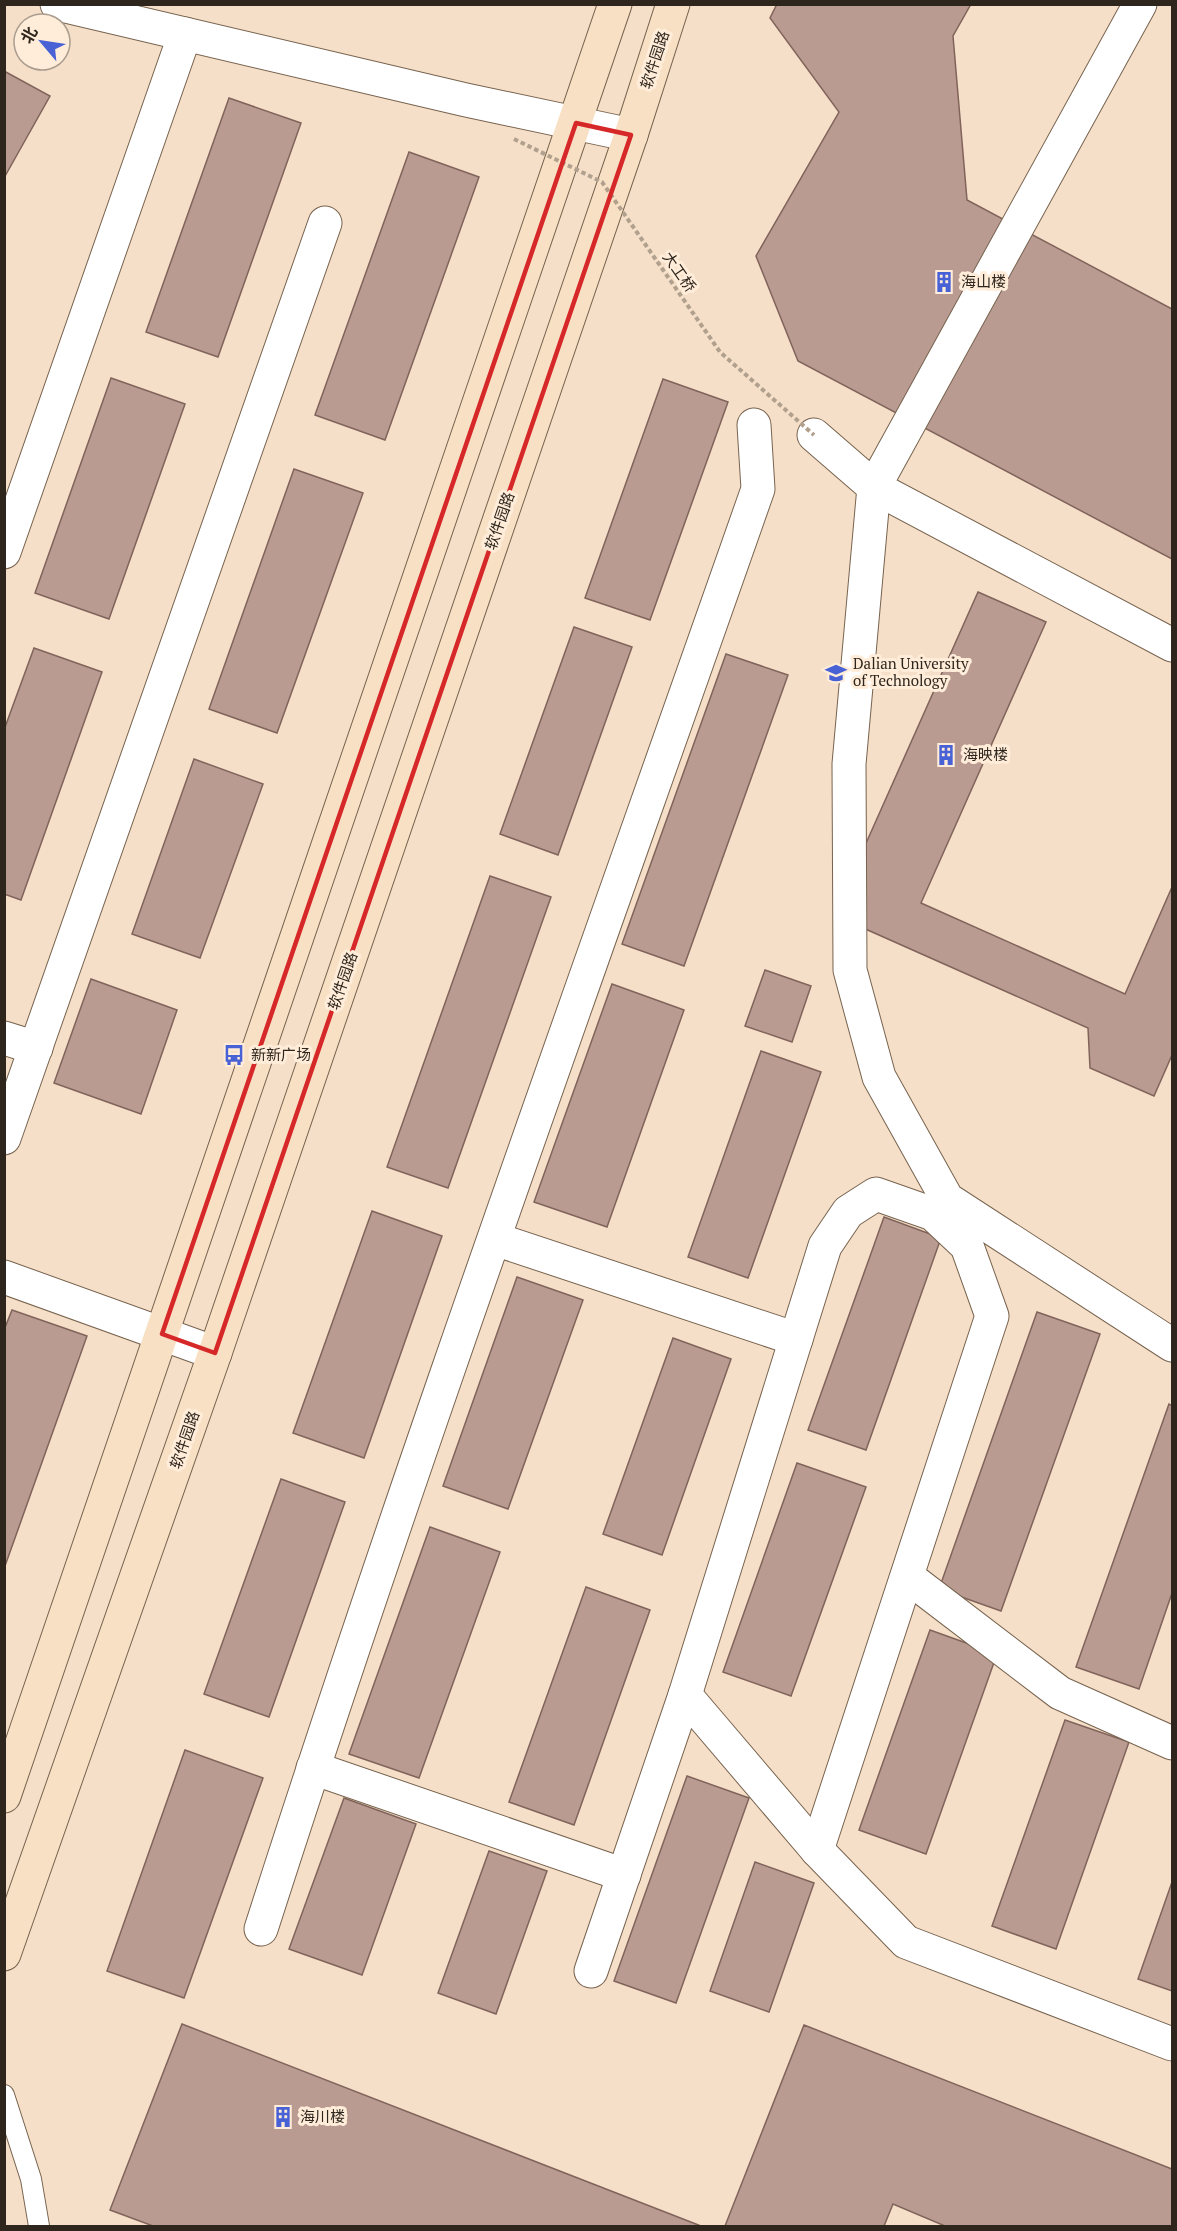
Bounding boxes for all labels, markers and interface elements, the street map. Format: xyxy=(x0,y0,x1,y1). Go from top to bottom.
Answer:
north arrow xyxy=(12,12,72,72)
text: 北 xyxy=(15,22,42,47)
street label: 软件园路 xyxy=(635,28,673,91)
street label: 大工桥 xyxy=(659,247,701,296)
building icon: 海山楼 xyxy=(932,270,956,294)
place label: 海山楼 xyxy=(961,271,1006,291)
street label: 软件园路 xyxy=(480,489,518,552)
place label: Dalian University of Technology xyxy=(853,653,969,690)
school or university icon: Dalian University of Technology xyxy=(824,661,848,685)
building icon: 海映楼 xyxy=(934,743,958,767)
place label: 海映楼 xyxy=(963,744,1008,764)
street label: 软件园路 xyxy=(323,949,361,1012)
bus stop icon: 新新广场 xyxy=(222,1043,246,1067)
place label: 新新广场 xyxy=(251,1044,311,1064)
street label: 软件园路 xyxy=(165,1408,203,1471)
building icon: 海川楼 xyxy=(271,2105,295,2129)
place label: 海川楼 xyxy=(300,2106,345,2126)

